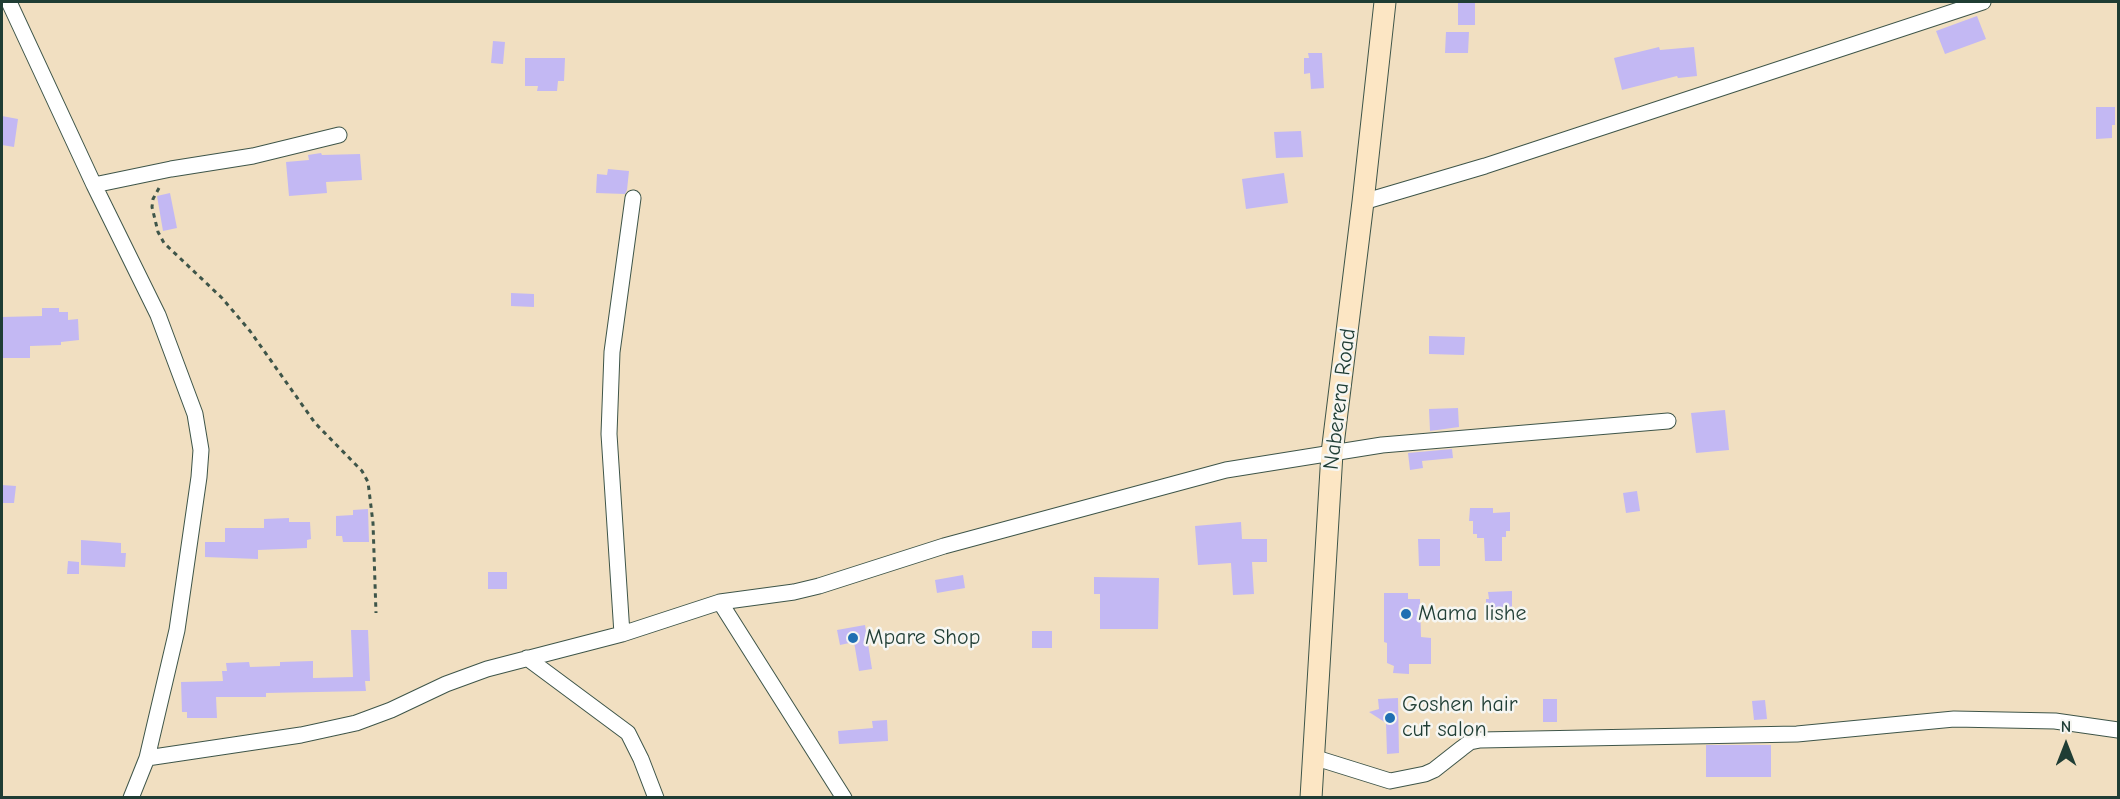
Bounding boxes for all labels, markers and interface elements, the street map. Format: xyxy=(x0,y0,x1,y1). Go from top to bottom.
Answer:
street label: Naberera Road xyxy=(1318,327,1362,471)
place label: Mama lishe xyxy=(1418,601,1526,627)
marker: Mama lishe xyxy=(1399,607,1413,621)
place label: Mpare Shop xyxy=(865,625,980,651)
marker: Mpare Shop xyxy=(846,631,860,645)
place label: Goshen hair cut salon xyxy=(1402,692,1518,744)
marker: Goshen hair cut salon xyxy=(1383,711,1397,725)
north arrow xyxy=(2036,715,2096,775)
text: N xyxy=(2061,718,2071,736)

